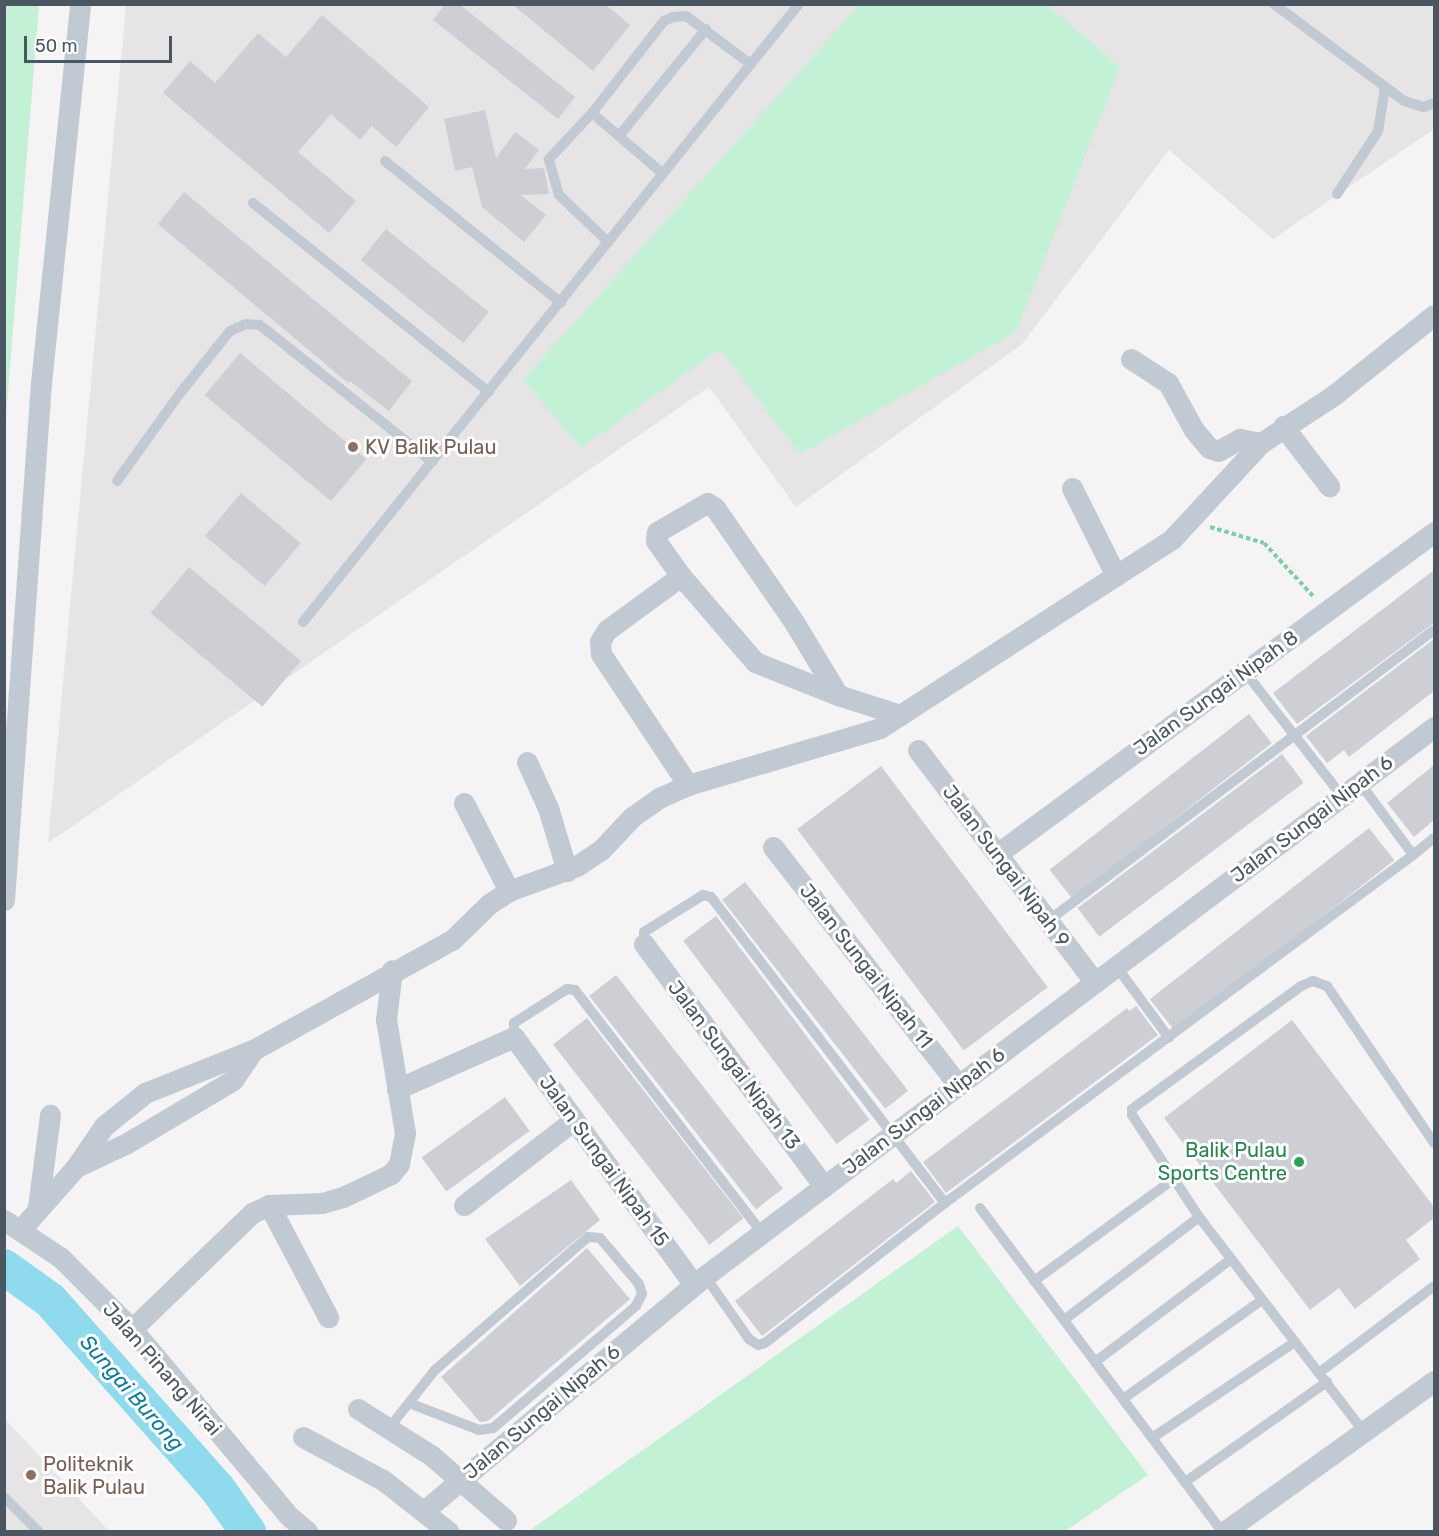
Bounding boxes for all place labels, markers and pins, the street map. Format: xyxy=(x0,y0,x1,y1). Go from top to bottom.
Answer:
place label: KV Balik Pulau xyxy=(365,435,497,459)
marker: KV Balik Pulau xyxy=(346,440,360,454)
place label: Balik Pulau Sports Centre xyxy=(1158,1138,1287,1185)
marker: Balik Pulau Sports Centre xyxy=(1292,1155,1306,1169)
place label: Politeknik Balik Pulau xyxy=(43,1452,145,1499)
marker: Politeknik Balik Pulau xyxy=(24,1468,38,1482)

